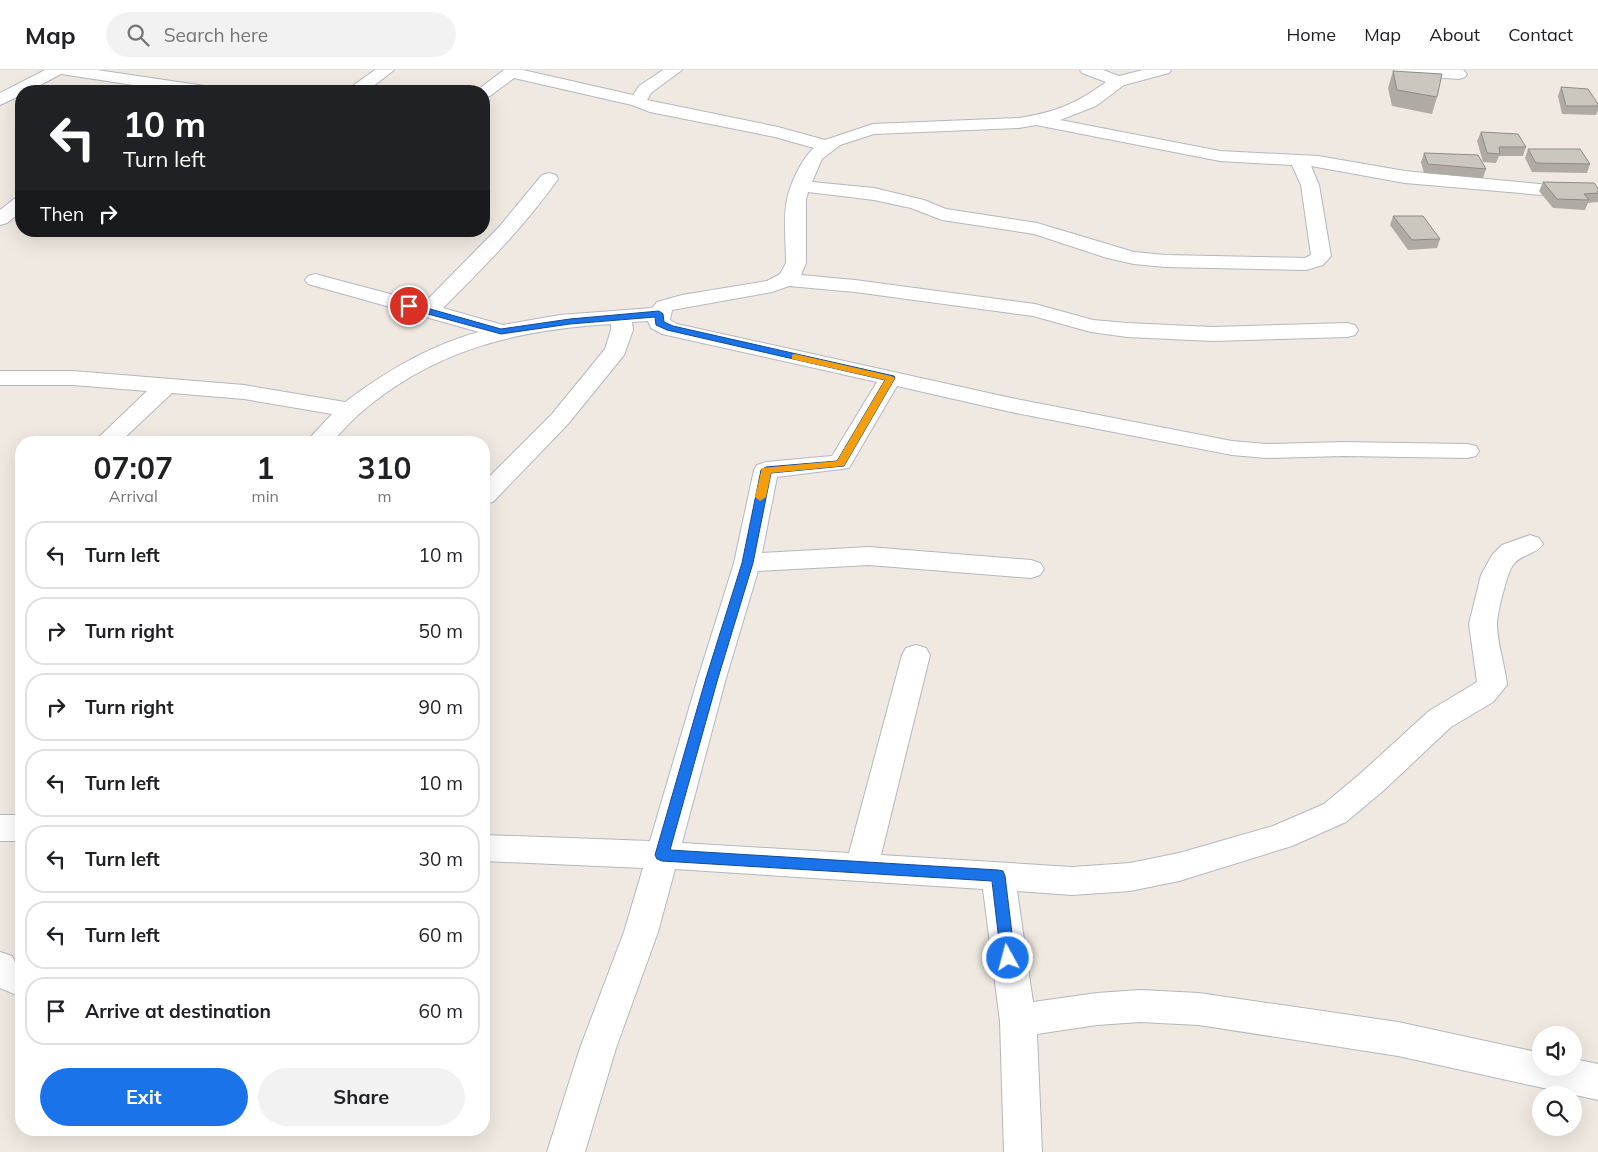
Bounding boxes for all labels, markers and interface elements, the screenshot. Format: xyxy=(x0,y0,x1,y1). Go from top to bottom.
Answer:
search box xyxy=(106,12,456,57)
text: Map xyxy=(25,20,76,50)
icon: search xyxy=(124,21,152,49)
text: Search here xyxy=(164,23,268,47)
text: Home xyxy=(1286,23,1336,46)
text: Map xyxy=(1364,23,1401,46)
text: About xyxy=(1429,23,1480,46)
text: Contact xyxy=(1508,23,1573,46)
text: 10 m xyxy=(123,102,206,146)
icon: left xyxy=(40,105,105,170)
text: Turn left xyxy=(123,145,206,173)
icon: right xyxy=(94,200,122,228)
text: Then xyxy=(40,202,84,226)
pin xyxy=(388,285,430,327)
icon: arrive xyxy=(395,292,423,320)
text: 07:07 xyxy=(94,449,173,487)
text: 1 xyxy=(256,449,274,487)
text: 310 xyxy=(357,449,411,487)
text: Arrival xyxy=(109,486,158,506)
text: min xyxy=(252,486,279,506)
text: m xyxy=(377,486,391,506)
icon: left xyxy=(42,541,70,569)
text: Turn left xyxy=(85,543,160,567)
text: 10 m xyxy=(419,543,463,567)
icon: right xyxy=(42,617,70,645)
text: Turn right xyxy=(85,619,174,643)
text: 50 m xyxy=(419,619,463,643)
icon: right xyxy=(42,693,70,721)
text: Turn right xyxy=(85,695,174,719)
text: 90 m xyxy=(419,695,463,719)
icon: left xyxy=(42,769,70,797)
text: Turn left xyxy=(85,771,160,795)
text: 10 m xyxy=(419,771,463,795)
icon: left xyxy=(42,845,70,873)
text: Turn left xyxy=(85,847,160,871)
text: 30 m xyxy=(419,847,463,871)
icon: left xyxy=(42,921,70,949)
text: Turn left xyxy=(85,923,160,947)
text: 60 m xyxy=(419,923,463,947)
position arrow xyxy=(981,931,1033,983)
icon: arrive xyxy=(42,997,70,1025)
text: Arrive at destination xyxy=(85,999,271,1023)
text: 60 m xyxy=(419,999,463,1023)
map controls xyxy=(1532,1026,1582,1136)
button: sound xyxy=(1532,1026,1582,1076)
button: Exit xyxy=(40,1068,248,1126)
button: Share xyxy=(258,1068,465,1126)
button: search xyxy=(1532,1086,1582,1136)

